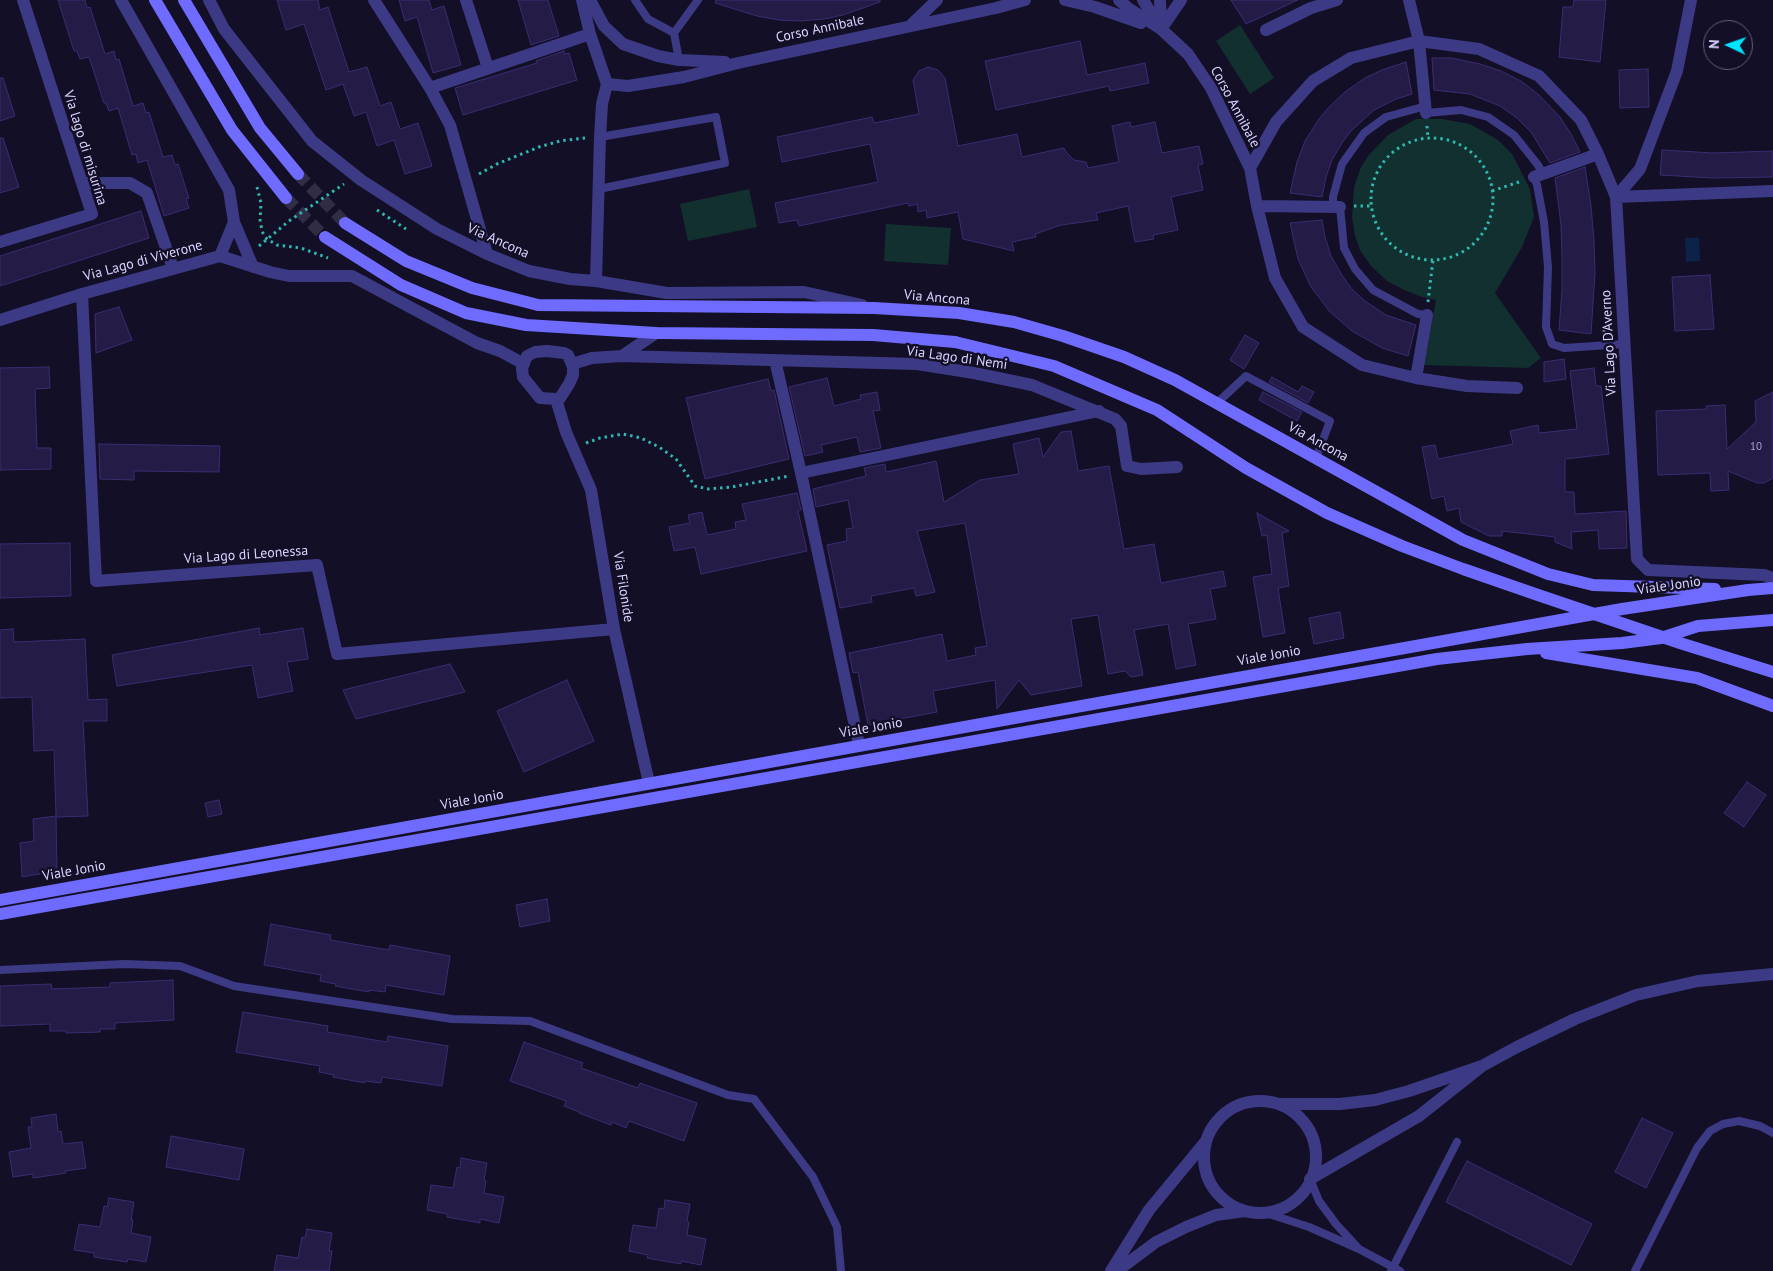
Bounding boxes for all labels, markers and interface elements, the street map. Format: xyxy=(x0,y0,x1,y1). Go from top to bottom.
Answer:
street label: Corso Annibale xyxy=(774,11,866,47)
north arrow xyxy=(1703,20,1753,70)
text: N xyxy=(1705,39,1723,49)
street label: Corso Annibale xyxy=(1206,63,1264,151)
street label: Via lago di misurina xyxy=(60,89,110,207)
street label: Via Ancona xyxy=(464,220,532,262)
street label: Via Lago di Viverone xyxy=(82,237,204,285)
street label: Via Ancona xyxy=(903,287,971,309)
street label: Via Lago D'Averno xyxy=(1598,289,1620,397)
street label: Via Lago di Nemi xyxy=(905,343,1009,373)
street label: Via Ancona xyxy=(1285,419,1351,465)
house number: 10 xyxy=(1750,440,1762,454)
street label: Via Lago di Leonessa xyxy=(183,542,309,568)
street label: Via Filonide xyxy=(609,551,637,623)
street label: Viale Jonio xyxy=(1636,573,1702,599)
street label: Viale Jonio xyxy=(1236,642,1302,670)
street label: Viale Jonio xyxy=(838,714,904,742)
street label: Viale Jonio xyxy=(439,786,505,814)
street label: Viale Jonio xyxy=(41,857,107,885)

